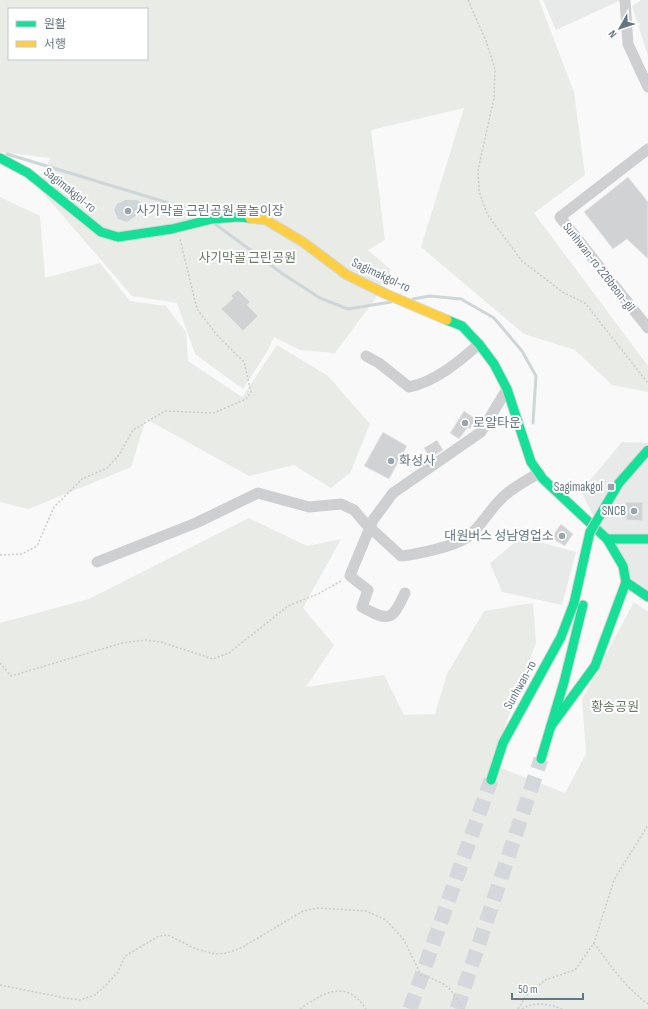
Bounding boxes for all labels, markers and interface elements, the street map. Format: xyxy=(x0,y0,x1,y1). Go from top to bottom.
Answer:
legend xyxy=(8,8,148,60)
north arrow xyxy=(600,8,640,48)
text: 원활 xyxy=(44,17,66,32)
text: N xyxy=(606,28,620,40)
text: 서행 xyxy=(44,37,66,52)
street label: Sagimakgol-ro xyxy=(41,164,99,216)
place label: 사기막골 근린공원 물놀이장 xyxy=(136,203,284,219)
marker: 사기막골 근린공원 물놀이장 xyxy=(123,206,133,216)
street label: Sunhwan-ro 226beon-gil xyxy=(559,219,639,315)
park label: 사기막골 근린공원 xyxy=(198,250,296,266)
street label: Sagimakgol-ro xyxy=(349,254,413,296)
place label: 로얄타운 xyxy=(473,415,521,431)
marker: 로얄타운 xyxy=(460,418,470,428)
place label: 화성사 xyxy=(399,453,435,469)
marker: 화성사 xyxy=(386,456,396,466)
place label: Sagimakgol xyxy=(554,479,603,495)
marker: Sagimakgol xyxy=(606,482,616,492)
place label: SNCB xyxy=(602,503,626,519)
marker: SNCB xyxy=(629,506,639,516)
place label: 대원버스 성남영업소 xyxy=(444,528,554,544)
marker: 대원버스 성남영업소 xyxy=(557,531,567,541)
street label: Sunhwan-ro xyxy=(500,658,540,712)
park label: 황송공원 xyxy=(591,699,639,715)
scale bar xyxy=(512,975,583,1001)
text: 50 m xyxy=(518,982,538,997)

